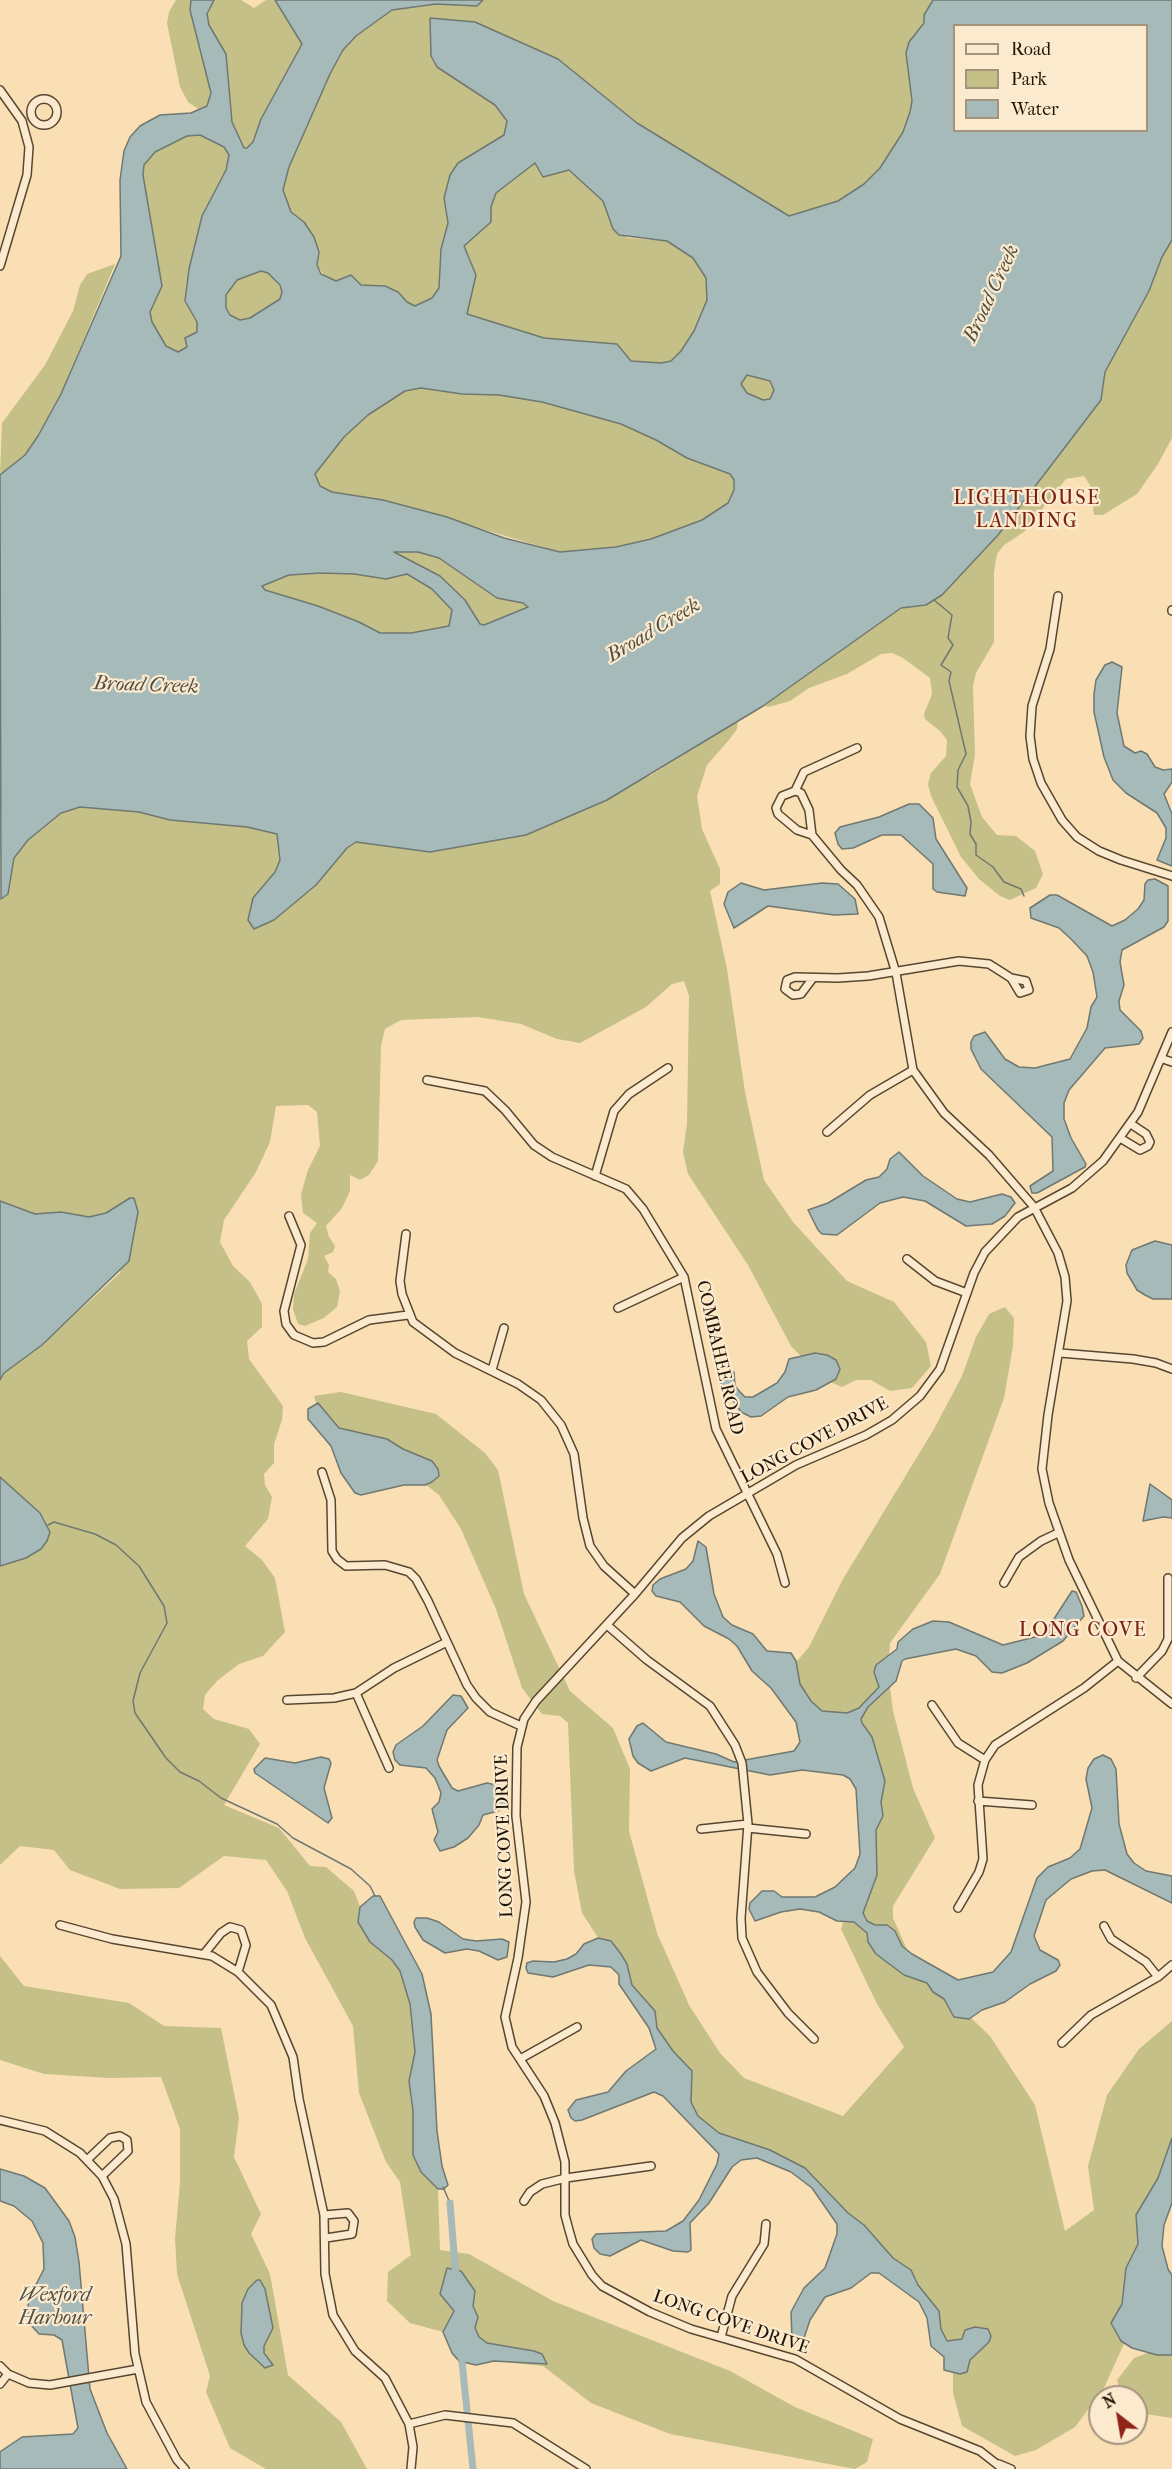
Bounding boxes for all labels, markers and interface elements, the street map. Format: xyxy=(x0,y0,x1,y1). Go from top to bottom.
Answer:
legend xyxy=(953,24,1148,132)
text: Road xyxy=(1011,39,1051,60)
text: Park xyxy=(1011,69,1047,90)
text: Water xyxy=(1011,99,1059,120)
water label: Broad Creek xyxy=(959,241,1025,347)
district label: LIGHTHOUSE LANDING xyxy=(953,487,1101,534)
water label: Broad Creek xyxy=(603,594,705,668)
water label: Broad Creek xyxy=(93,672,199,700)
street label: COMBAHEE ROAD xyxy=(691,1279,747,1437)
street label: LONG COVE DRIVE xyxy=(738,1393,892,1489)
district label: LONG COVE xyxy=(1019,1619,1147,1643)
street label: LONG COVE DRIVE xyxy=(491,1754,519,1918)
water label: Wexford Harbour xyxy=(19,2284,91,2331)
street label: LONG COVE DRIVE xyxy=(650,2286,812,2360)
north arrow xyxy=(1088,2385,1148,2445)
text: N xyxy=(1099,2390,1120,2412)

